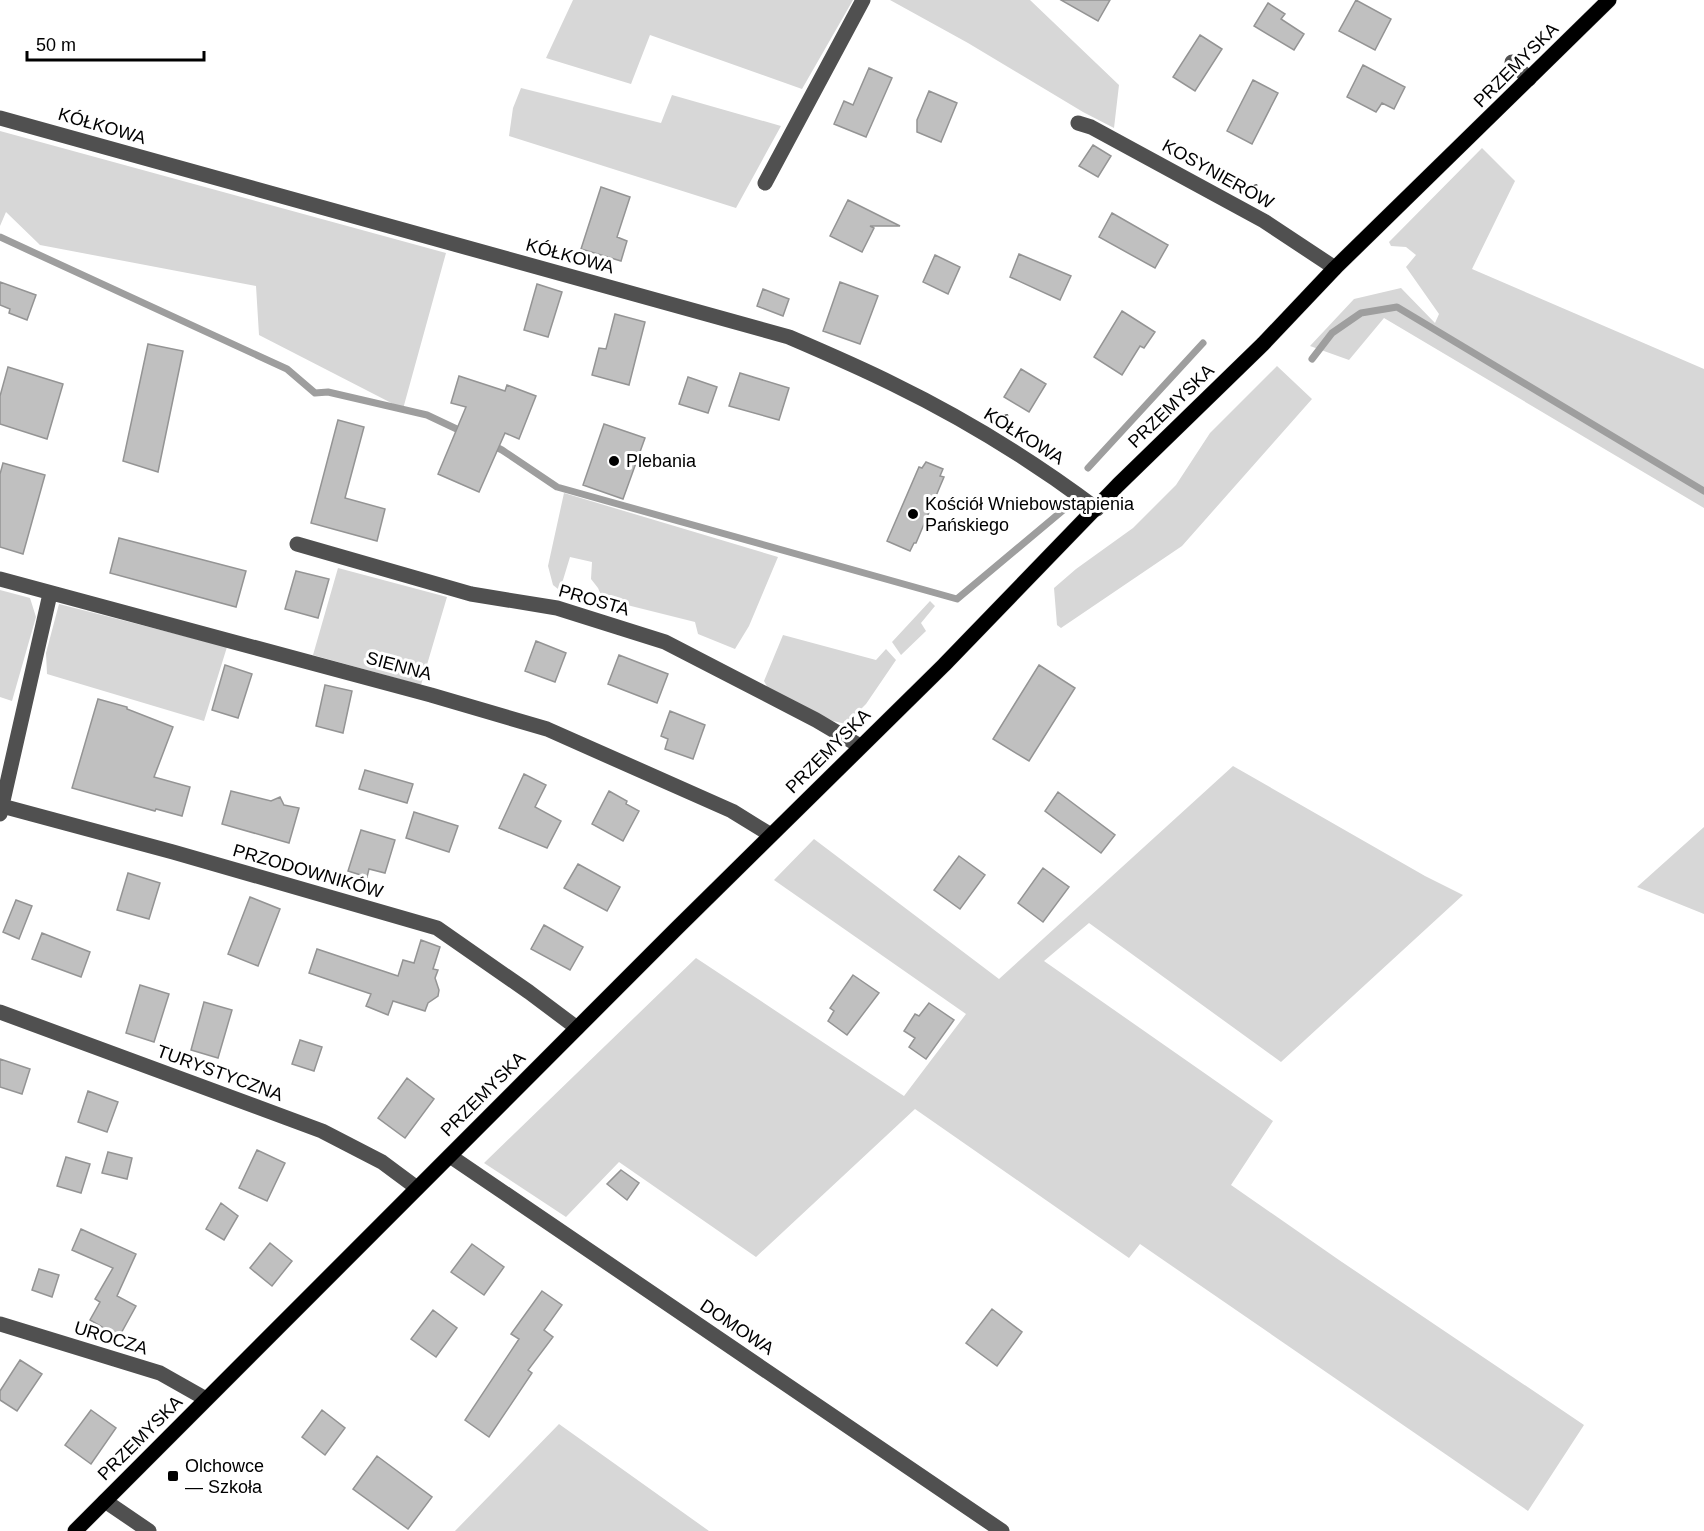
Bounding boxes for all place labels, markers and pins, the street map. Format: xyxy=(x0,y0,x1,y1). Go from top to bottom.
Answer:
place label: Plebania xyxy=(626,451,697,471)
marker: Plebania xyxy=(607,454,621,468)
place label: Kościół Wniebowstąpienia Pańskiego xyxy=(925,494,1135,535)
marker: Kościół Wniebowstąpienia Pańskiego xyxy=(906,507,920,521)
place label: Olchowce — Szkoła xyxy=(185,1456,264,1497)
marker: Olchowce — Szkoła xyxy=(166,1469,180,1483)

